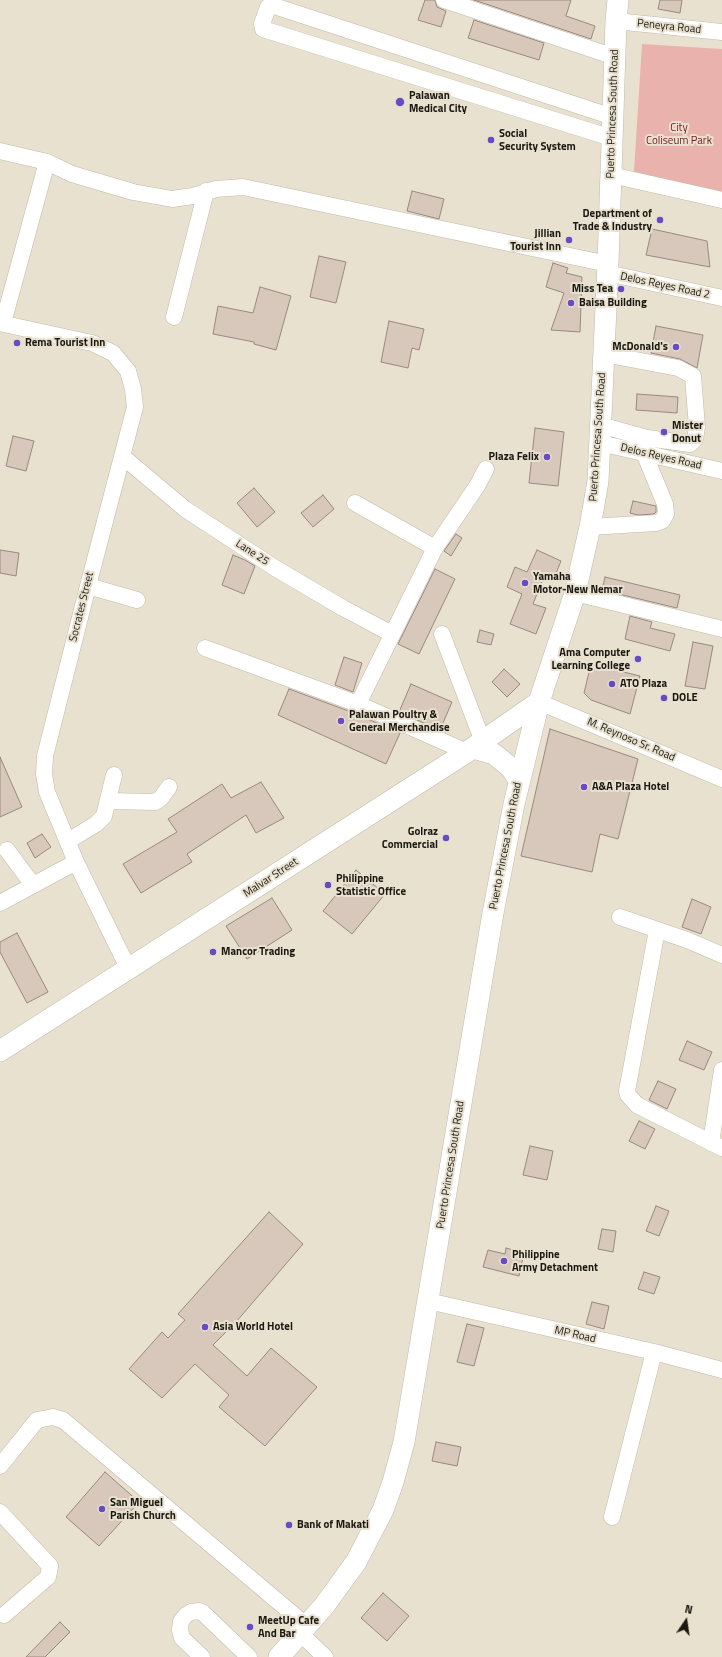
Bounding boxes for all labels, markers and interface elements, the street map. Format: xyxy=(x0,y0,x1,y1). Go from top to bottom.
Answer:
street label: Peneyra Road xyxy=(636,17,702,37)
street label: Puerto Princesa South Road xyxy=(604,49,622,179)
place label: Palawan Medical City xyxy=(409,89,467,115)
marker: Palawan Medical City xyxy=(394,96,406,108)
park label: City Coliseum Park xyxy=(646,121,712,147)
place label: Social Security System xyxy=(499,127,576,153)
marker: Social Security System xyxy=(486,135,496,145)
place label: Department of Trade & Industry xyxy=(573,207,652,233)
marker: Department of Trade & Industry xyxy=(655,215,665,225)
place label: Jillian Tourist Inn xyxy=(510,227,561,253)
marker: Jillian Tourist Inn xyxy=(564,235,574,245)
street label: Delos Reyes Road 2 xyxy=(619,270,711,302)
place label: Miss Tea xyxy=(572,282,613,296)
marker: Miss Tea xyxy=(616,284,626,294)
place label: Baisa Building xyxy=(579,296,647,310)
marker: Baisa Building xyxy=(566,298,576,308)
place label: Rema Tourist Inn xyxy=(25,336,105,350)
marker: Rema Tourist Inn xyxy=(12,338,22,348)
place label: McDonald's xyxy=(612,340,668,354)
marker: McDonald's xyxy=(671,342,681,352)
street label: Puerto Princesa South Road xyxy=(587,372,609,502)
place label: Mister Donut xyxy=(672,419,703,445)
marker: Mister Donut xyxy=(659,427,669,437)
street label: Delos Reyes Road xyxy=(619,441,703,473)
place label: Plaza Felix xyxy=(489,450,539,464)
marker: Plaza Felix xyxy=(542,452,552,462)
street label: Lane 25 xyxy=(233,537,271,569)
place label: Yamaha Motor-New Nemar xyxy=(533,570,623,596)
street label: Socrates Street xyxy=(67,571,97,643)
marker: Yamaha Motor-New Nemar xyxy=(520,578,530,588)
place label: Ama Computer Learning College xyxy=(551,646,630,672)
marker: Ama Computer Learning College xyxy=(633,654,643,664)
place label: ATO Plaza xyxy=(620,677,667,691)
marker: ATO Plaza xyxy=(607,679,617,689)
place label: DOLE xyxy=(672,691,697,705)
marker: DOLE xyxy=(659,693,669,703)
place label: Palawan Poultry & General Merchandise xyxy=(349,708,450,734)
street label: M. Reynoso Sr. Road xyxy=(585,715,677,765)
marker: Palawan Poultry & General Merchandise xyxy=(336,716,346,726)
place label: A&A Plaza Hotel xyxy=(592,780,669,794)
street label: Puerto Princesa South Road xyxy=(487,781,525,911)
marker: A&A Plaza Hotel xyxy=(579,782,589,792)
place label: Golraz Commercial xyxy=(382,825,438,851)
marker: Golraz Commercial xyxy=(441,833,451,843)
street label: Malvar Street xyxy=(241,855,301,901)
place label: Philippine Statistic Office xyxy=(336,872,406,898)
marker: Philippine Statistic Office xyxy=(323,880,333,890)
place label: Mancor Trading xyxy=(221,945,295,959)
marker: Mancor Trading xyxy=(208,947,218,957)
street label: Puerto Princesa South Road xyxy=(434,1100,468,1230)
place label: Philippine Army Detachment xyxy=(512,1248,598,1274)
marker: Philippine Army Detachment xyxy=(499,1256,509,1266)
place label: Asia World Hotel xyxy=(213,1320,293,1334)
marker: Asia World Hotel xyxy=(200,1322,210,1332)
street label: MP Road xyxy=(553,1324,597,1346)
place label: San Miguel Parish Church xyxy=(110,1496,176,1522)
marker: San Miguel Parish Church xyxy=(97,1504,107,1514)
place label: Bank of Makati xyxy=(297,1518,369,1532)
marker: Bank of Makati xyxy=(284,1520,294,1530)
north arrow xyxy=(666,1601,706,1641)
text: N xyxy=(683,1601,694,1618)
place label: MeetUp Cafe And Bar xyxy=(258,1614,319,1640)
marker: MeetUp Cafe And Bar xyxy=(245,1622,255,1632)

